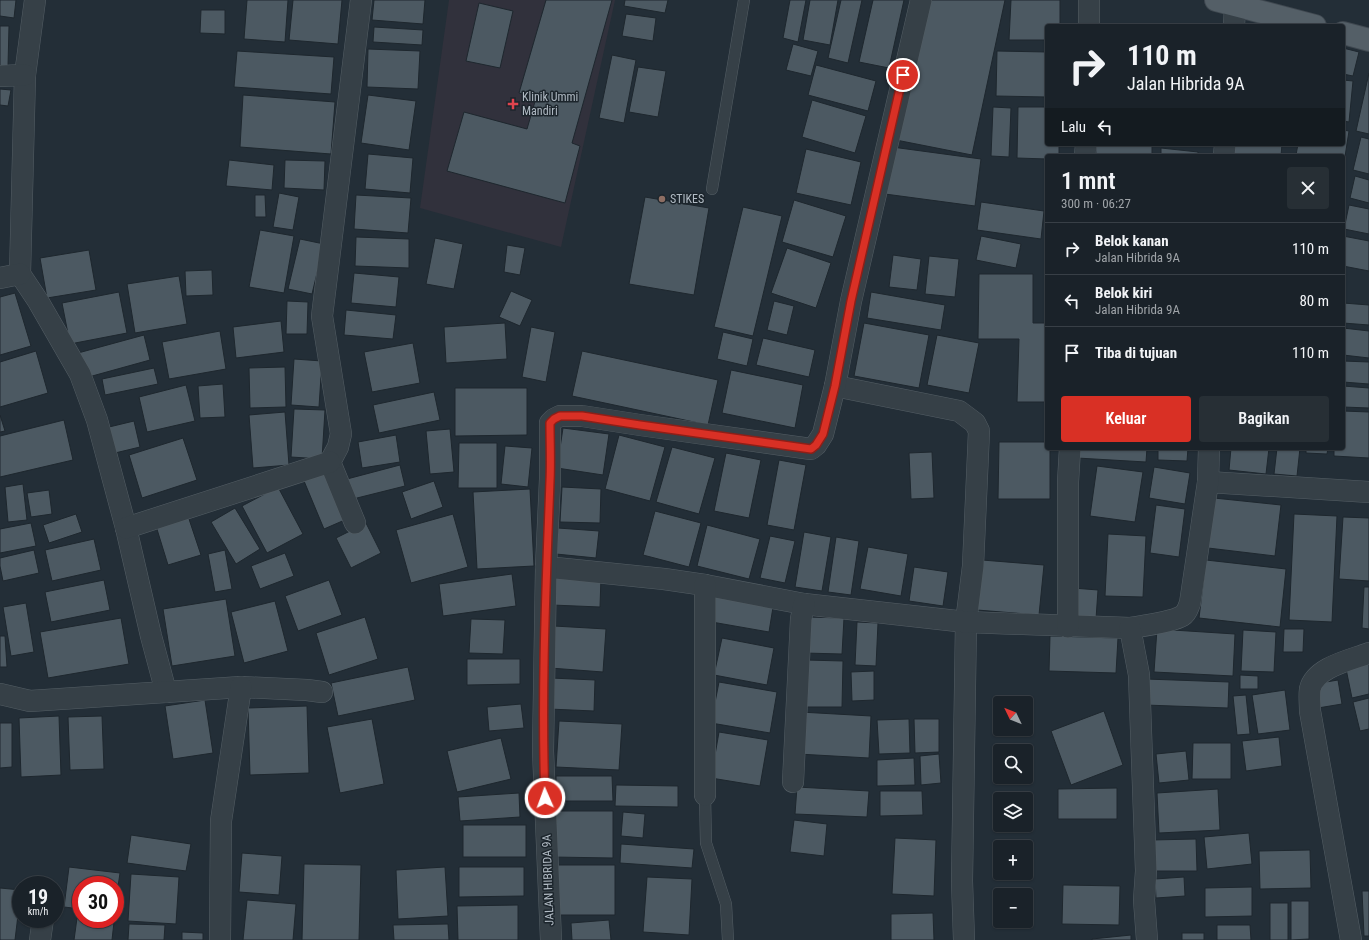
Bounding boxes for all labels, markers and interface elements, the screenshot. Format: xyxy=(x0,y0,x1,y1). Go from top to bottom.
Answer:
text: 110 m xyxy=(1127,39,1197,72)
icon: right xyxy=(1061,40,1113,92)
pin xyxy=(886,58,920,92)
icon: arrive xyxy=(892,64,914,86)
text: Jalan Hibrida 9A xyxy=(1127,73,1245,94)
place label: Klinik Ummi Mandiri xyxy=(522,90,578,118)
marker: Klinik Ummi Mandiri xyxy=(507,98,519,110)
icon: left xyxy=(1094,116,1116,138)
text: Lalu xyxy=(1061,118,1086,136)
text: 1 mnt xyxy=(1061,167,1116,195)
button: close xyxy=(1287,167,1329,209)
place label: STIKES xyxy=(670,192,704,206)
marker: STIKES xyxy=(657,194,667,204)
text: 300 m · 06:27 xyxy=(1061,196,1131,211)
text: Belok kanan xyxy=(1095,232,1169,250)
icon: right xyxy=(1061,238,1083,260)
text: 110 m xyxy=(1292,240,1329,258)
text: Jalan Hibrida 9A xyxy=(1095,250,1180,265)
text: Belok kiri xyxy=(1095,284,1152,302)
icon: left xyxy=(1061,290,1083,312)
text: 80 m xyxy=(1299,292,1329,310)
text: Jalan Hibrida 9A xyxy=(1095,302,1180,317)
icon: arrive xyxy=(1061,342,1083,364)
text: Tiba di tujuan xyxy=(1095,344,1177,362)
text: 110 m xyxy=(1292,344,1329,362)
button: Keluar xyxy=(1061,396,1191,442)
button: Bagikan xyxy=(1199,396,1329,442)
north arrow xyxy=(993,696,1033,736)
map controls xyxy=(993,696,1033,928)
button: search xyxy=(993,744,1033,784)
position arrow xyxy=(524,777,566,819)
button: layers xyxy=(993,792,1033,832)
street label: JALAN HIBRIDA 9A xyxy=(539,834,557,926)
button: + xyxy=(993,840,1033,880)
speed limit sign: 30 xyxy=(72,876,124,928)
text: 19 xyxy=(28,885,48,909)
button: − xyxy=(993,888,1033,928)
text: km/h xyxy=(28,906,48,917)

